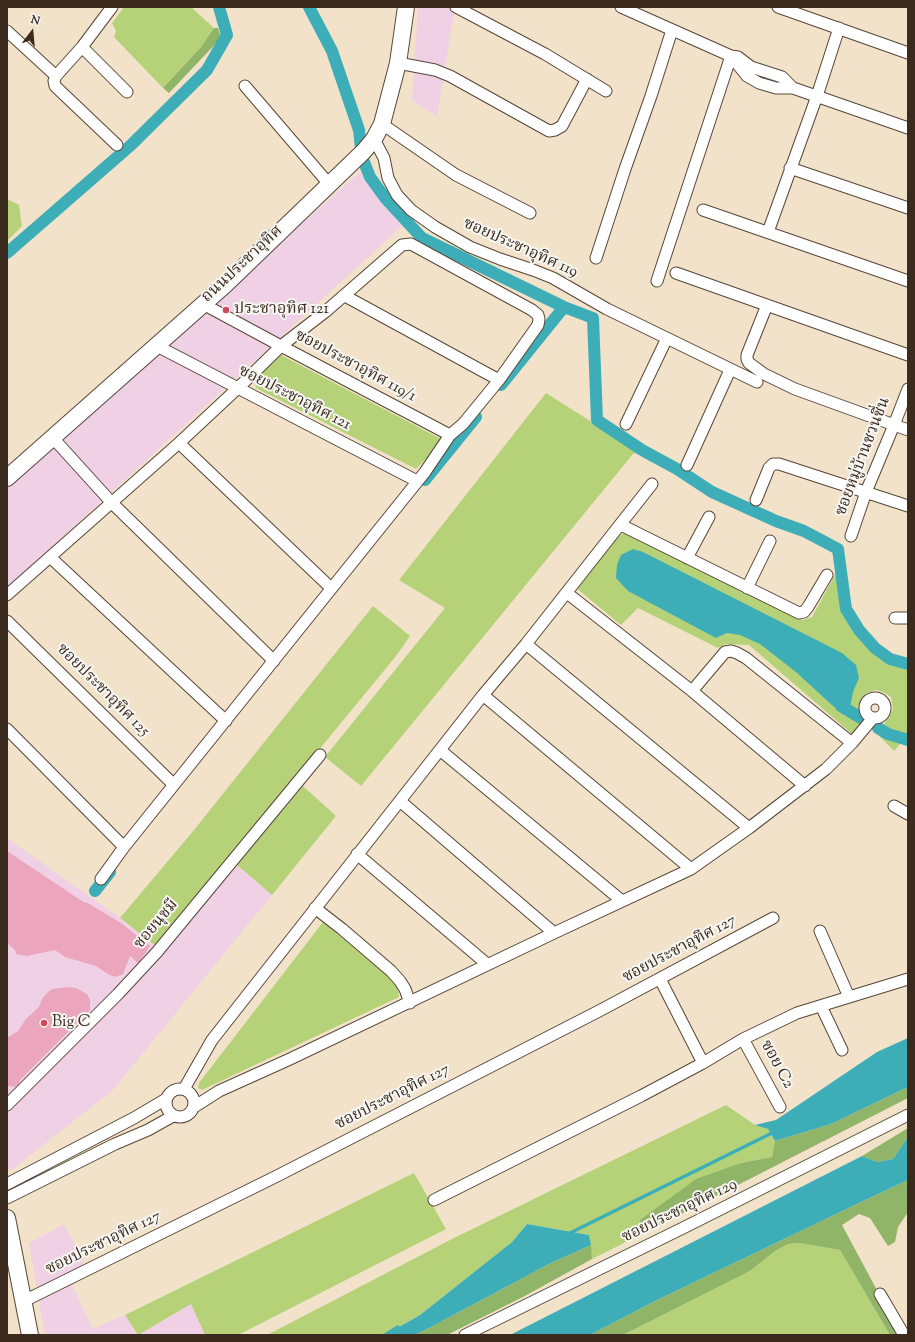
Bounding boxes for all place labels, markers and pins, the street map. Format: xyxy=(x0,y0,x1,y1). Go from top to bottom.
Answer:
place label: ประชาอุทิศ 121 xyxy=(234,300,329,320)
marker: ประชาอุทิศ 121 xyxy=(221,305,231,315)
place label: Big C xyxy=(52,1013,91,1033)
marker: Big C xyxy=(39,1018,49,1028)

